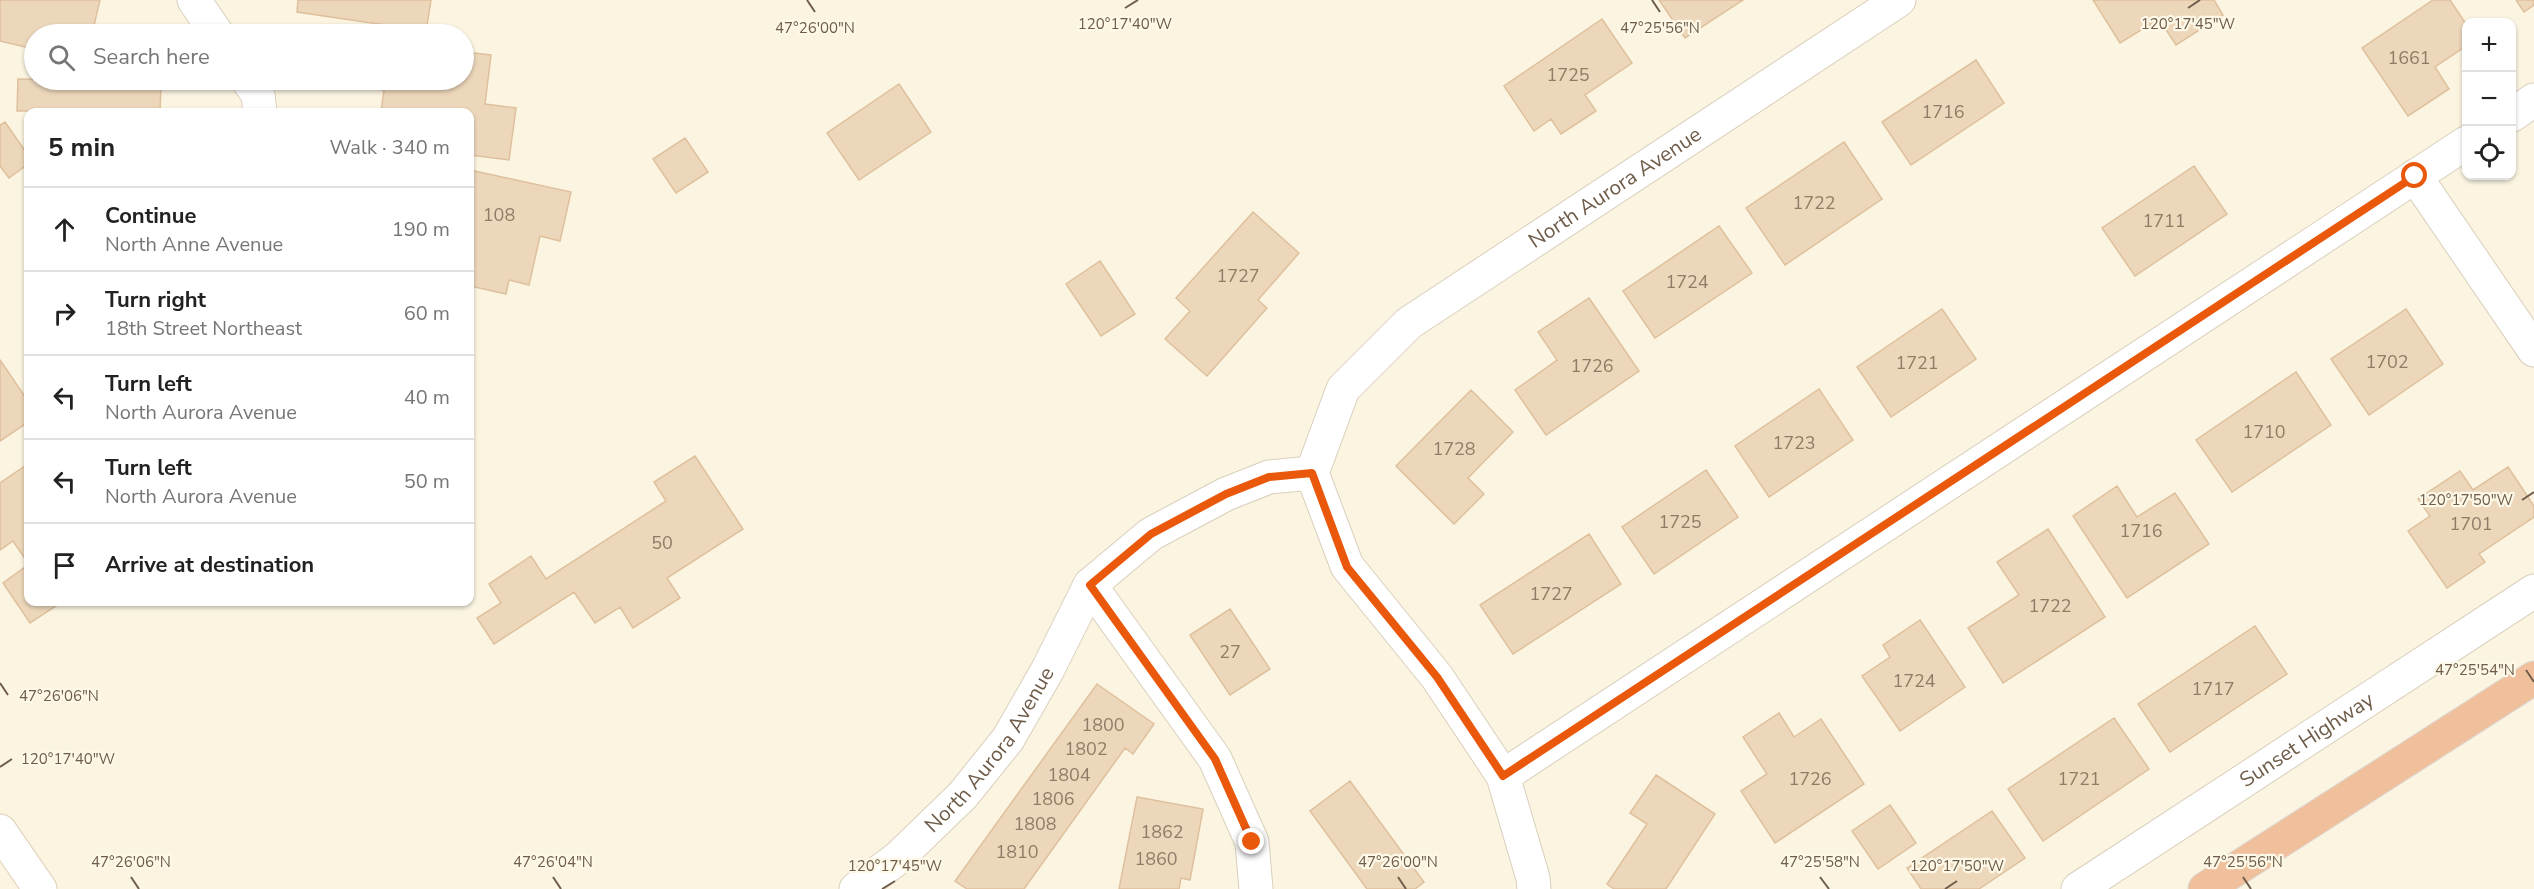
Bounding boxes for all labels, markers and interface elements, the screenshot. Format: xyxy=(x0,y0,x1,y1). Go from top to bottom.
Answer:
text: 120°17'40"W xyxy=(1078,14,1173,34)
text: 120°17'45"W xyxy=(2141,14,2236,34)
text: 47°26'00"N xyxy=(775,18,855,38)
text: 47°25'56"N xyxy=(1620,18,1700,38)
map controls xyxy=(2462,18,2516,180)
button: + xyxy=(2462,18,2516,72)
search box xyxy=(24,24,474,90)
icon: search xyxy=(45,41,78,74)
text: Search here xyxy=(93,42,210,72)
house number: 1661 xyxy=(2387,46,2431,70)
house number: 1725 xyxy=(1546,63,1590,87)
button: − xyxy=(2462,72,2516,126)
house number: 1716 xyxy=(1921,100,1965,124)
street label: North Aurora Avenue xyxy=(1523,120,1707,255)
button: locate xyxy=(2462,126,2516,180)
text: 5 min xyxy=(48,130,115,165)
text: Walk · 340 m xyxy=(330,134,450,161)
route start xyxy=(2401,162,2427,188)
house number: 1722 xyxy=(1792,191,1836,215)
text: Continue xyxy=(105,201,196,231)
house number: 108 xyxy=(483,203,515,227)
house number: 1711 xyxy=(2142,209,2186,233)
icon: ahead xyxy=(48,213,81,246)
text: 190 m xyxy=(392,216,450,243)
text: North Anne Avenue xyxy=(105,231,283,258)
house number: 1727 xyxy=(1216,264,1260,288)
house number: 1724 xyxy=(1665,270,1709,294)
text: Turn right xyxy=(105,285,206,315)
icon: right xyxy=(48,297,81,330)
text: 60 m xyxy=(404,300,450,327)
text: 18th Street Northeast xyxy=(105,315,302,342)
house number: 1702 xyxy=(2365,350,2409,374)
house number: 1721 xyxy=(1895,351,1939,375)
house number: 1726 xyxy=(1570,354,1614,378)
text: Turn left xyxy=(105,369,192,399)
icon: left xyxy=(48,381,81,414)
text: 40 m xyxy=(404,384,450,411)
text: North Aurora Avenue xyxy=(105,399,297,426)
house number: 1710 xyxy=(2242,420,2286,444)
house number: 1723 xyxy=(1772,431,1816,455)
house number: 1728 xyxy=(1432,437,1476,461)
text: Turn left xyxy=(105,453,192,483)
icon: left xyxy=(48,465,81,498)
text: 50 m xyxy=(404,468,450,495)
text: North Aurora Avenue xyxy=(105,483,297,510)
text: 120°17'50"W xyxy=(2419,490,2514,510)
house number: 1725 xyxy=(1658,510,1702,534)
house number: 1701 xyxy=(2449,512,2493,536)
house number: 1716 xyxy=(2119,519,2163,543)
house number: 50 xyxy=(651,531,673,555)
icon: arrive xyxy=(48,549,81,582)
text: Arrive at destination xyxy=(105,550,314,580)
house number: 1727 xyxy=(1529,582,1573,606)
house number: 1722 xyxy=(2028,594,2072,618)
house number: 27 xyxy=(1219,640,1241,664)
text: 47°25'54"N xyxy=(2435,660,2515,680)
street label: North Aurora Avenue xyxy=(918,662,1061,839)
house number: 1724 xyxy=(1892,669,1936,693)
house number: 1717 xyxy=(2191,677,2235,701)
street label: Sunset Highway xyxy=(2234,685,2379,794)
text: 47°26'06"N xyxy=(19,686,99,706)
house number: 1800 xyxy=(1081,713,1125,737)
house number: 1802 xyxy=(1064,737,1108,761)
text: 120°17'40"W xyxy=(21,749,116,769)
house number: 1804 xyxy=(1047,763,1091,787)
house number: 1726 xyxy=(1788,767,1832,791)
house number: 1721 xyxy=(2057,767,2101,791)
house number: 1806 xyxy=(1031,787,1075,811)
house number: 1808 xyxy=(1013,812,1057,836)
house number: 1862 xyxy=(1140,820,1184,844)
route end xyxy=(1238,828,1264,854)
house number: 1810 xyxy=(995,840,1039,864)
house number: 1860 xyxy=(1134,847,1178,871)
text: 47°26'06"N xyxy=(91,852,171,872)
text: 47°26'04"N xyxy=(513,852,593,872)
text: 47°26'00"N xyxy=(1358,852,1438,872)
text: 47°25'58"N xyxy=(1780,852,1860,872)
text: 47°25'56"N xyxy=(2203,852,2283,872)
text: 120°17'45"W xyxy=(848,856,943,876)
text: 120°17'50"W xyxy=(1910,856,2005,876)

